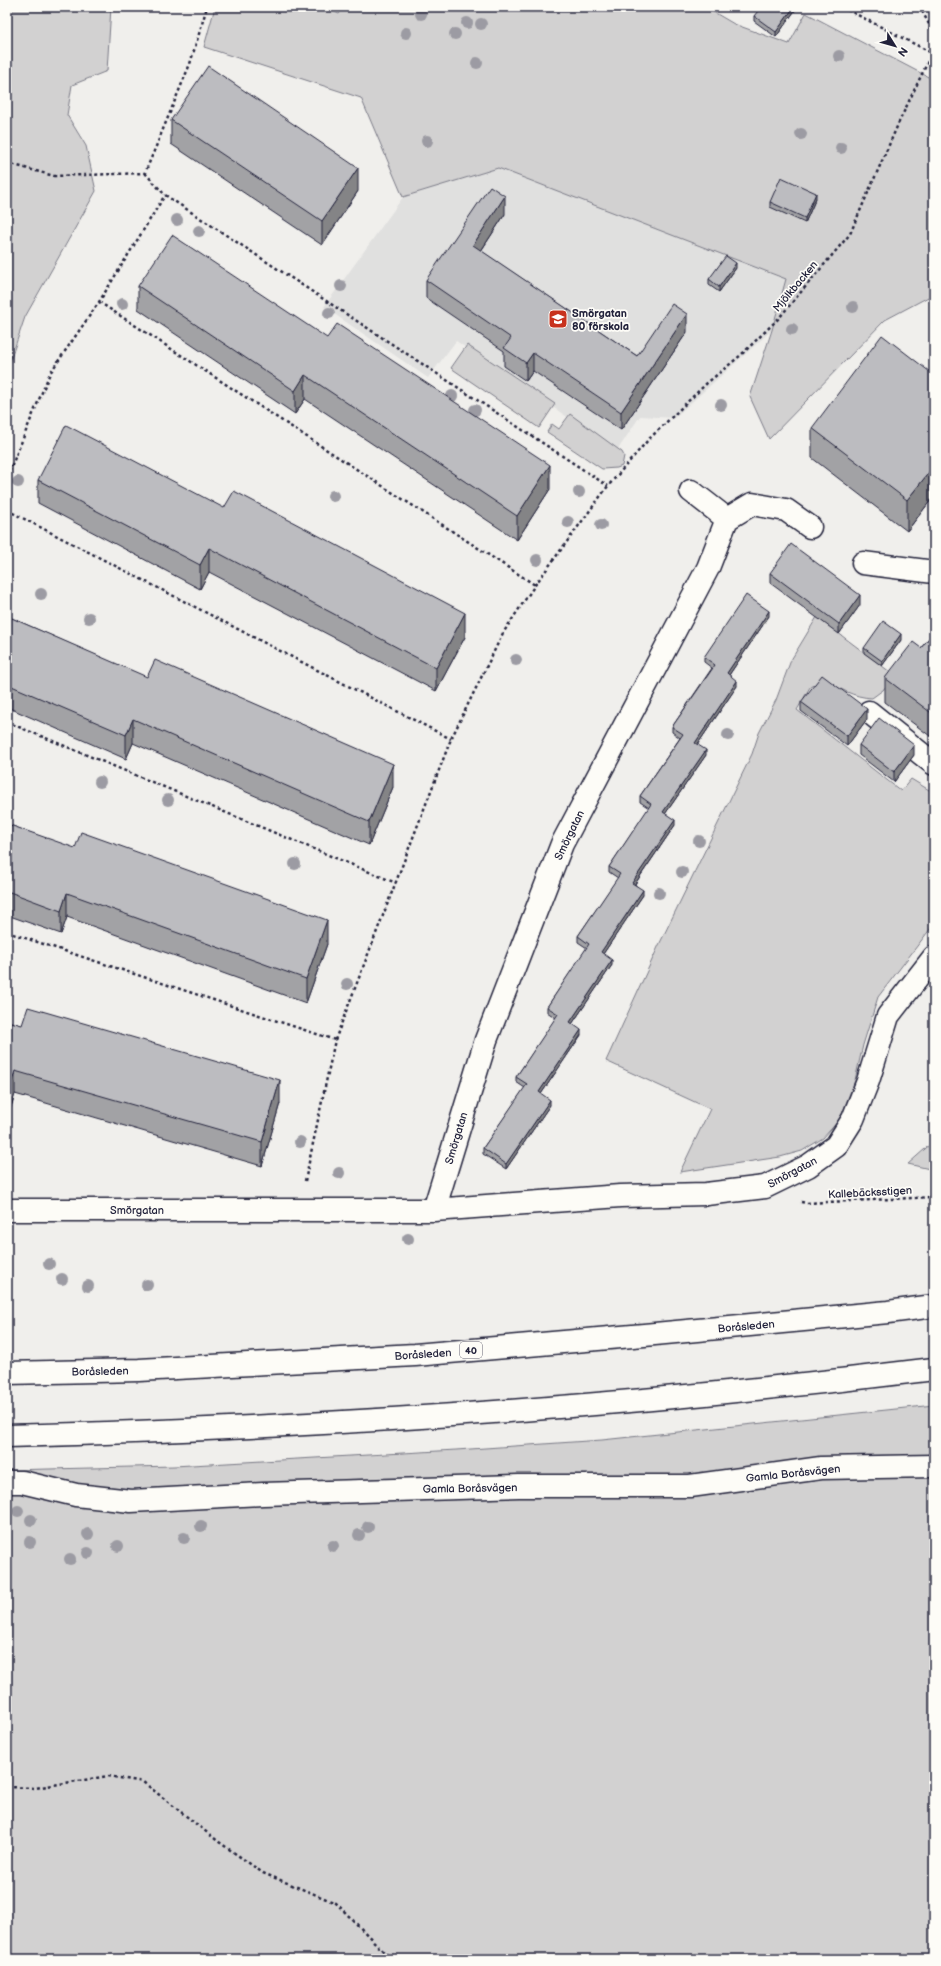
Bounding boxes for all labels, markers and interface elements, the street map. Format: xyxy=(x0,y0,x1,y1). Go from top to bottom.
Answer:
north arrow xyxy=(875,26,915,66)
text: N xyxy=(895,45,910,59)
street label: Mjölkbacken xyxy=(770,258,820,314)
place label: Smörgatan 80 förskola xyxy=(572,307,629,333)
school or university icon: Smörgatan 80 förskola xyxy=(547,308,569,330)
street label: Smörgatan xyxy=(552,808,587,862)
street label: Smörgatan xyxy=(442,1111,471,1166)
street label: Smörgatan xyxy=(765,1154,819,1191)
street label: Kallebäcksstigen xyxy=(828,1184,912,1201)
street label: Smörgatan xyxy=(110,1204,164,1217)
street label: Boråsleden xyxy=(717,1318,775,1335)
road number: 40 xyxy=(460,1342,482,1358)
street label: Boråsleden xyxy=(394,1346,452,1363)
street label: Boråsleden xyxy=(71,1365,129,1378)
street label: Gamla Boråsvägen xyxy=(745,1462,841,1485)
street label: Gamla Boråsvägen xyxy=(422,1481,518,1496)

